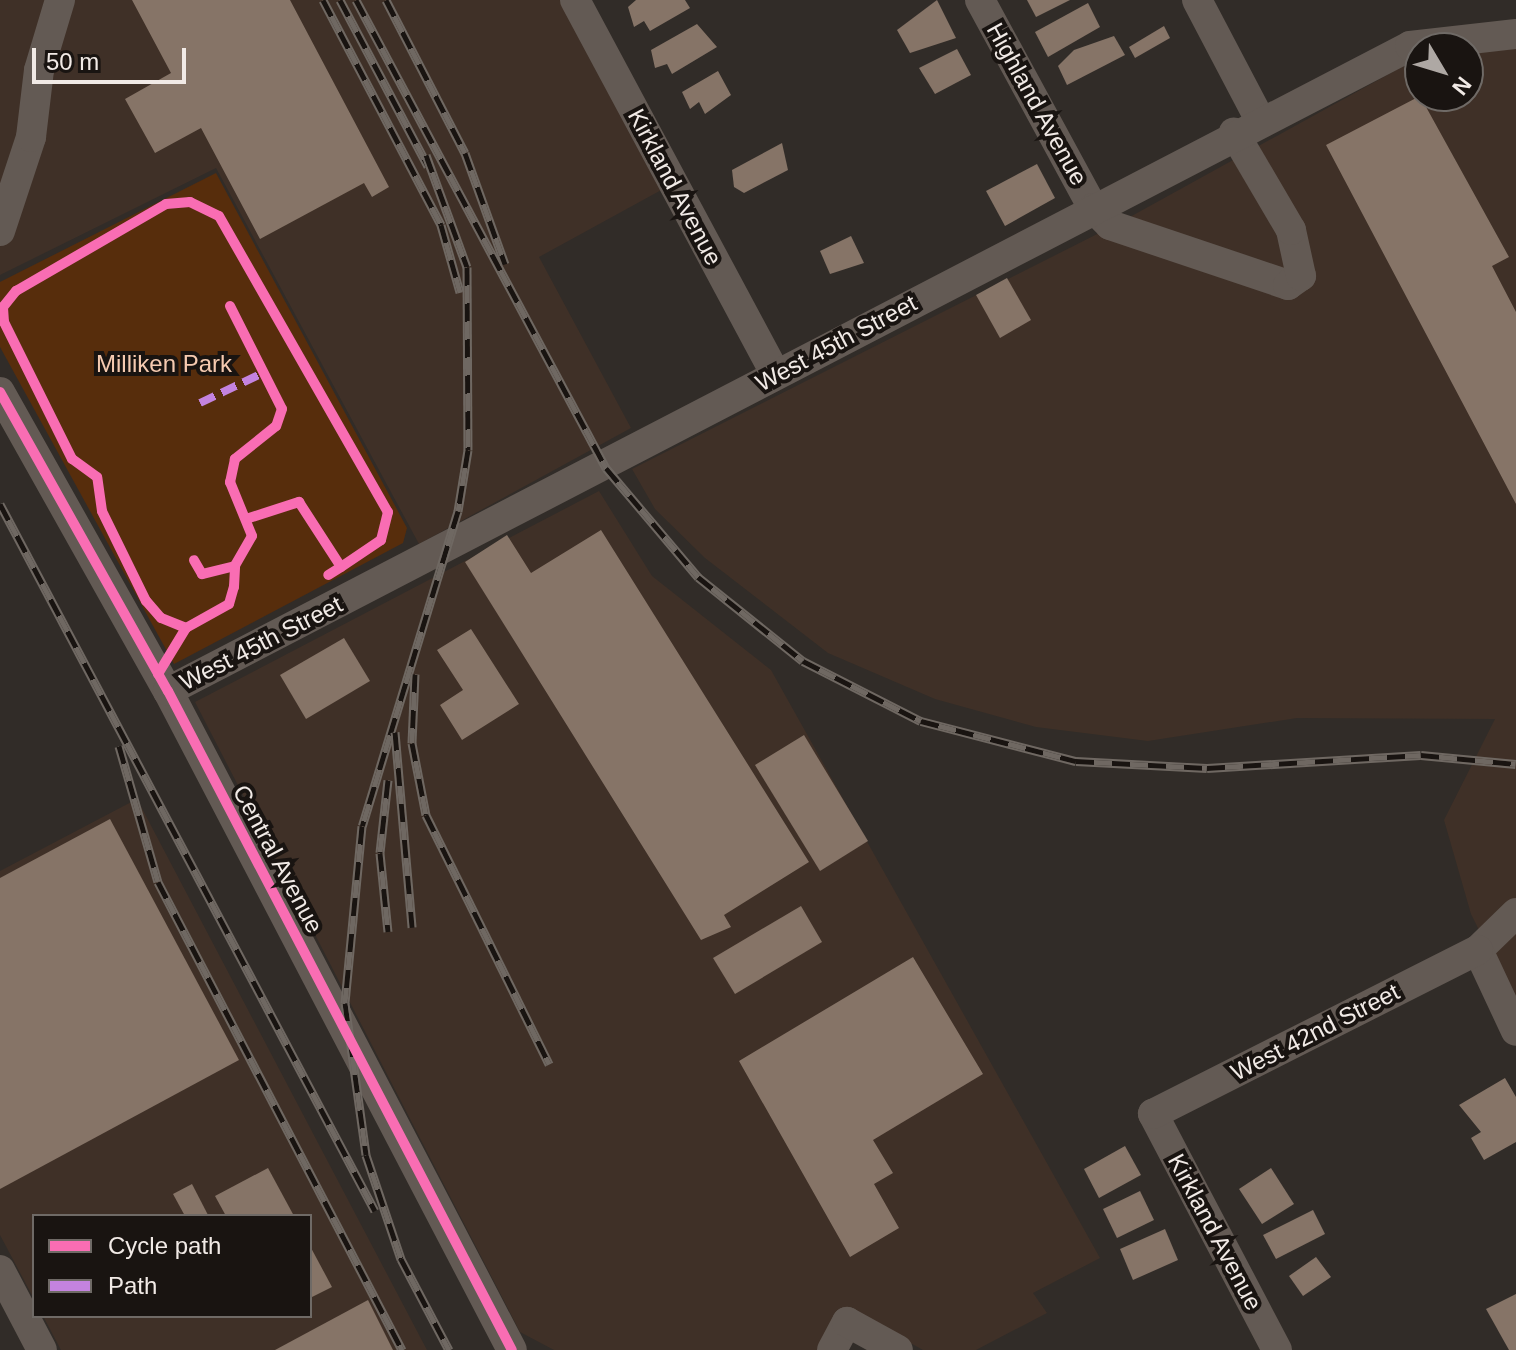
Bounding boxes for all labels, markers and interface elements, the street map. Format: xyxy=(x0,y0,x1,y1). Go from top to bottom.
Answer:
street label: Highland Avenue xyxy=(980,17,1094,191)
scale bar xyxy=(36,32,190,82)
north arrow xyxy=(1404,32,1484,112)
text: 50 m xyxy=(46,48,99,75)
text: N xyxy=(1447,72,1476,100)
street label: Kirkland Avenue xyxy=(621,103,729,271)
street label: West 45th Street xyxy=(751,288,921,398)
park label: Milliken Park xyxy=(96,350,232,378)
street label: West 45th Street xyxy=(175,590,347,696)
street label: Central Avenue xyxy=(227,779,329,939)
street label: West 42nd Street xyxy=(1226,977,1404,1087)
street label: Kirkland Avenue xyxy=(1161,1148,1269,1316)
legend xyxy=(32,1214,312,1318)
text: Cycle path xyxy=(108,1232,221,1259)
text: Path xyxy=(108,1272,157,1299)

